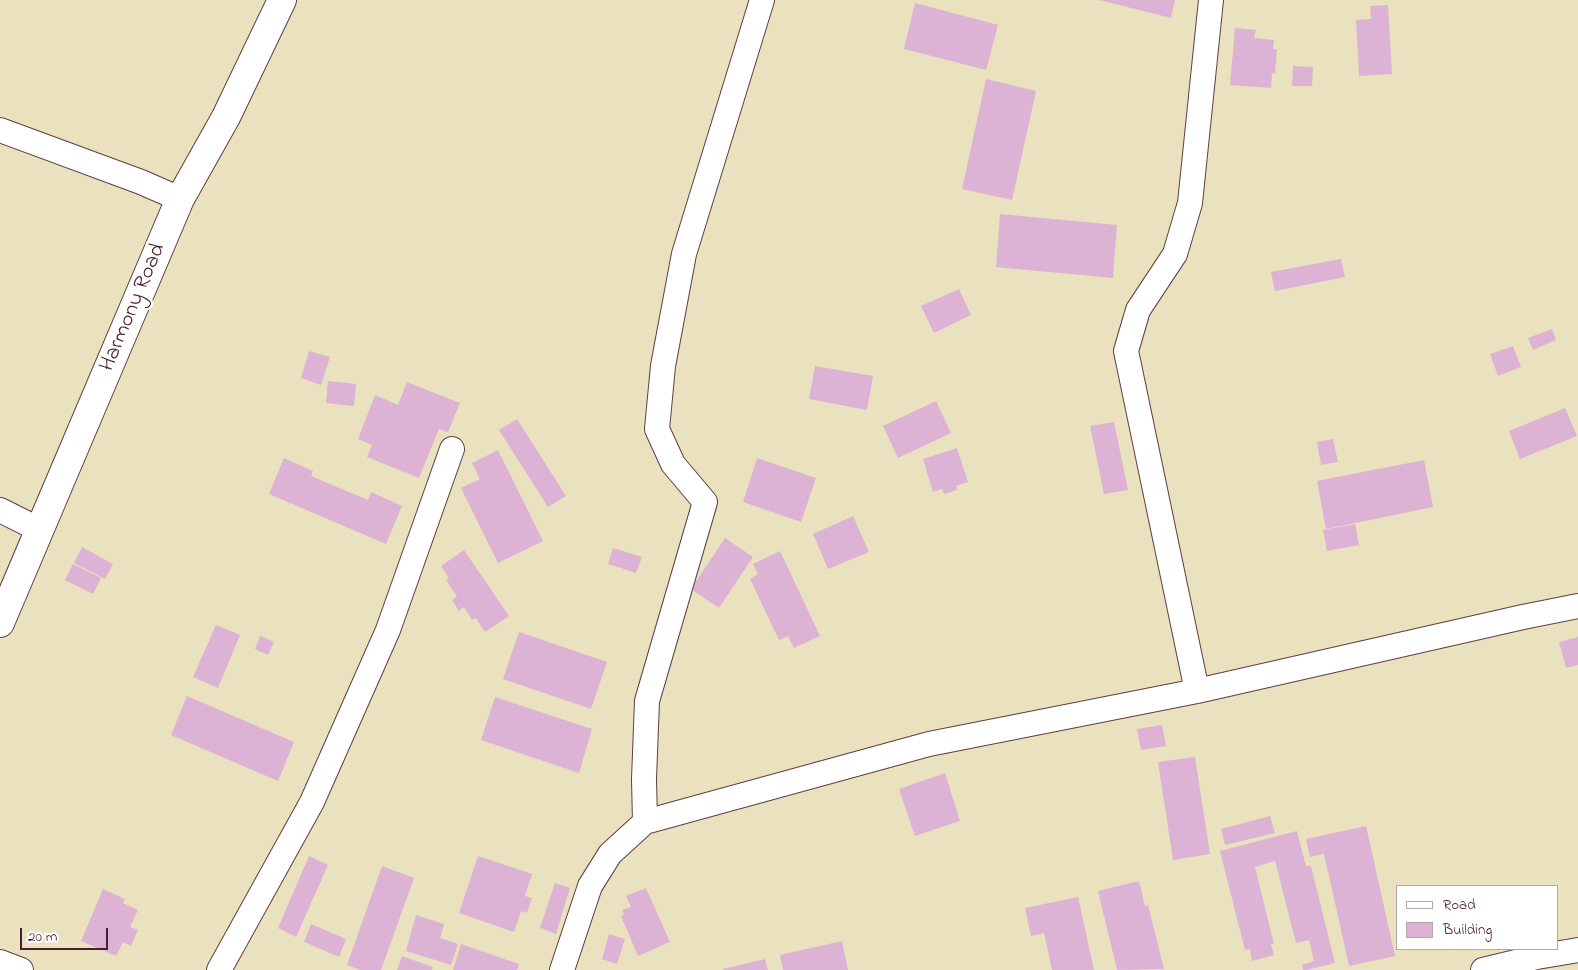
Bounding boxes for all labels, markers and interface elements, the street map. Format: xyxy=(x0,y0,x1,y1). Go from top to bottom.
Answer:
street label: Harmony Road xyxy=(95,240,173,376)
legend xyxy=(1396,885,1558,950)
text: Road xyxy=(1443,894,1476,916)
scale bar xyxy=(22,918,110,950)
text: Building xyxy=(1443,919,1492,941)
text: 20 m xyxy=(28,926,57,948)

